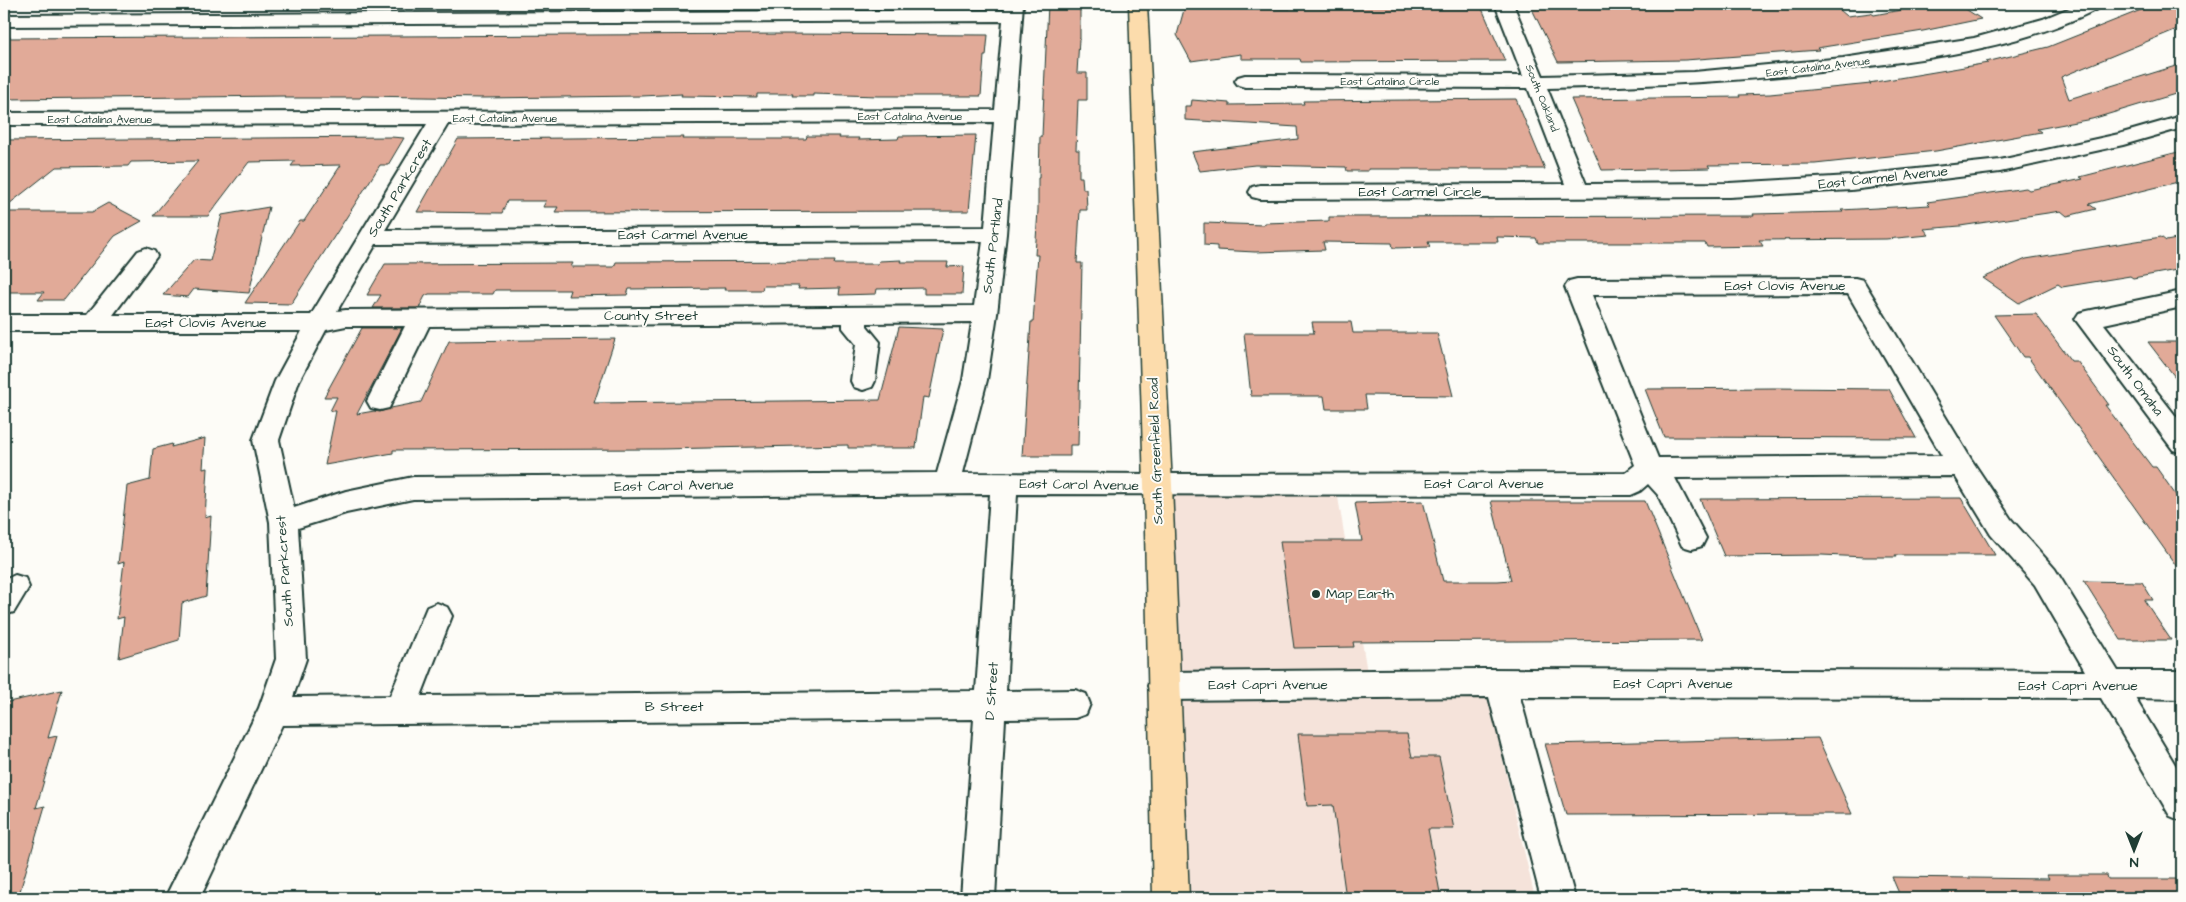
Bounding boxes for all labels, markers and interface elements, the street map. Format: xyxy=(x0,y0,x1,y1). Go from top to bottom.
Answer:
street label: East Catalina Avenue xyxy=(1765,53,1871,81)
street label: South Oakland xyxy=(1522,62,1562,134)
street label: East Catalina Circle xyxy=(1341,74,1440,89)
street label: East Catalina Avenue xyxy=(858,109,962,124)
street label: East Catalina Avenue xyxy=(453,111,557,126)
street label: East Catalina Avenue xyxy=(48,112,152,127)
street label: South Parkcrest xyxy=(363,135,437,241)
street label: East Carmel Avenue xyxy=(1817,161,1949,195)
street label: East Carmel Circle xyxy=(1358,182,1482,202)
street label: South Portland xyxy=(977,197,1009,295)
street label: East Carmel Avenue xyxy=(618,225,749,245)
street label: East Clovis Avenue xyxy=(1724,276,1846,296)
street label: County Street xyxy=(604,306,698,326)
street label: East Clovis Avenue xyxy=(145,313,267,333)
street label: South Omaha xyxy=(2102,342,2168,420)
street label: South Greenfield Road xyxy=(1143,377,1169,525)
street label: East Carol Avenue xyxy=(1019,474,1139,496)
street label: East Carol Avenue xyxy=(1424,474,1544,494)
street label: East Carol Avenue xyxy=(614,475,734,497)
street label: South Parkcrest xyxy=(271,514,299,627)
place label: Map Earth xyxy=(1326,584,1394,604)
marker: Map Earth xyxy=(1310,588,1322,600)
street label: D Street xyxy=(980,661,1004,721)
street label: East Capri Avenue xyxy=(1613,674,1733,694)
street label: East Capri Avenue xyxy=(1208,675,1328,695)
street label: East Capri Avenue xyxy=(2018,676,2138,696)
street label: B Street xyxy=(645,697,704,717)
north arrow xyxy=(2108,824,2158,874)
text: N xyxy=(2129,852,2138,872)

